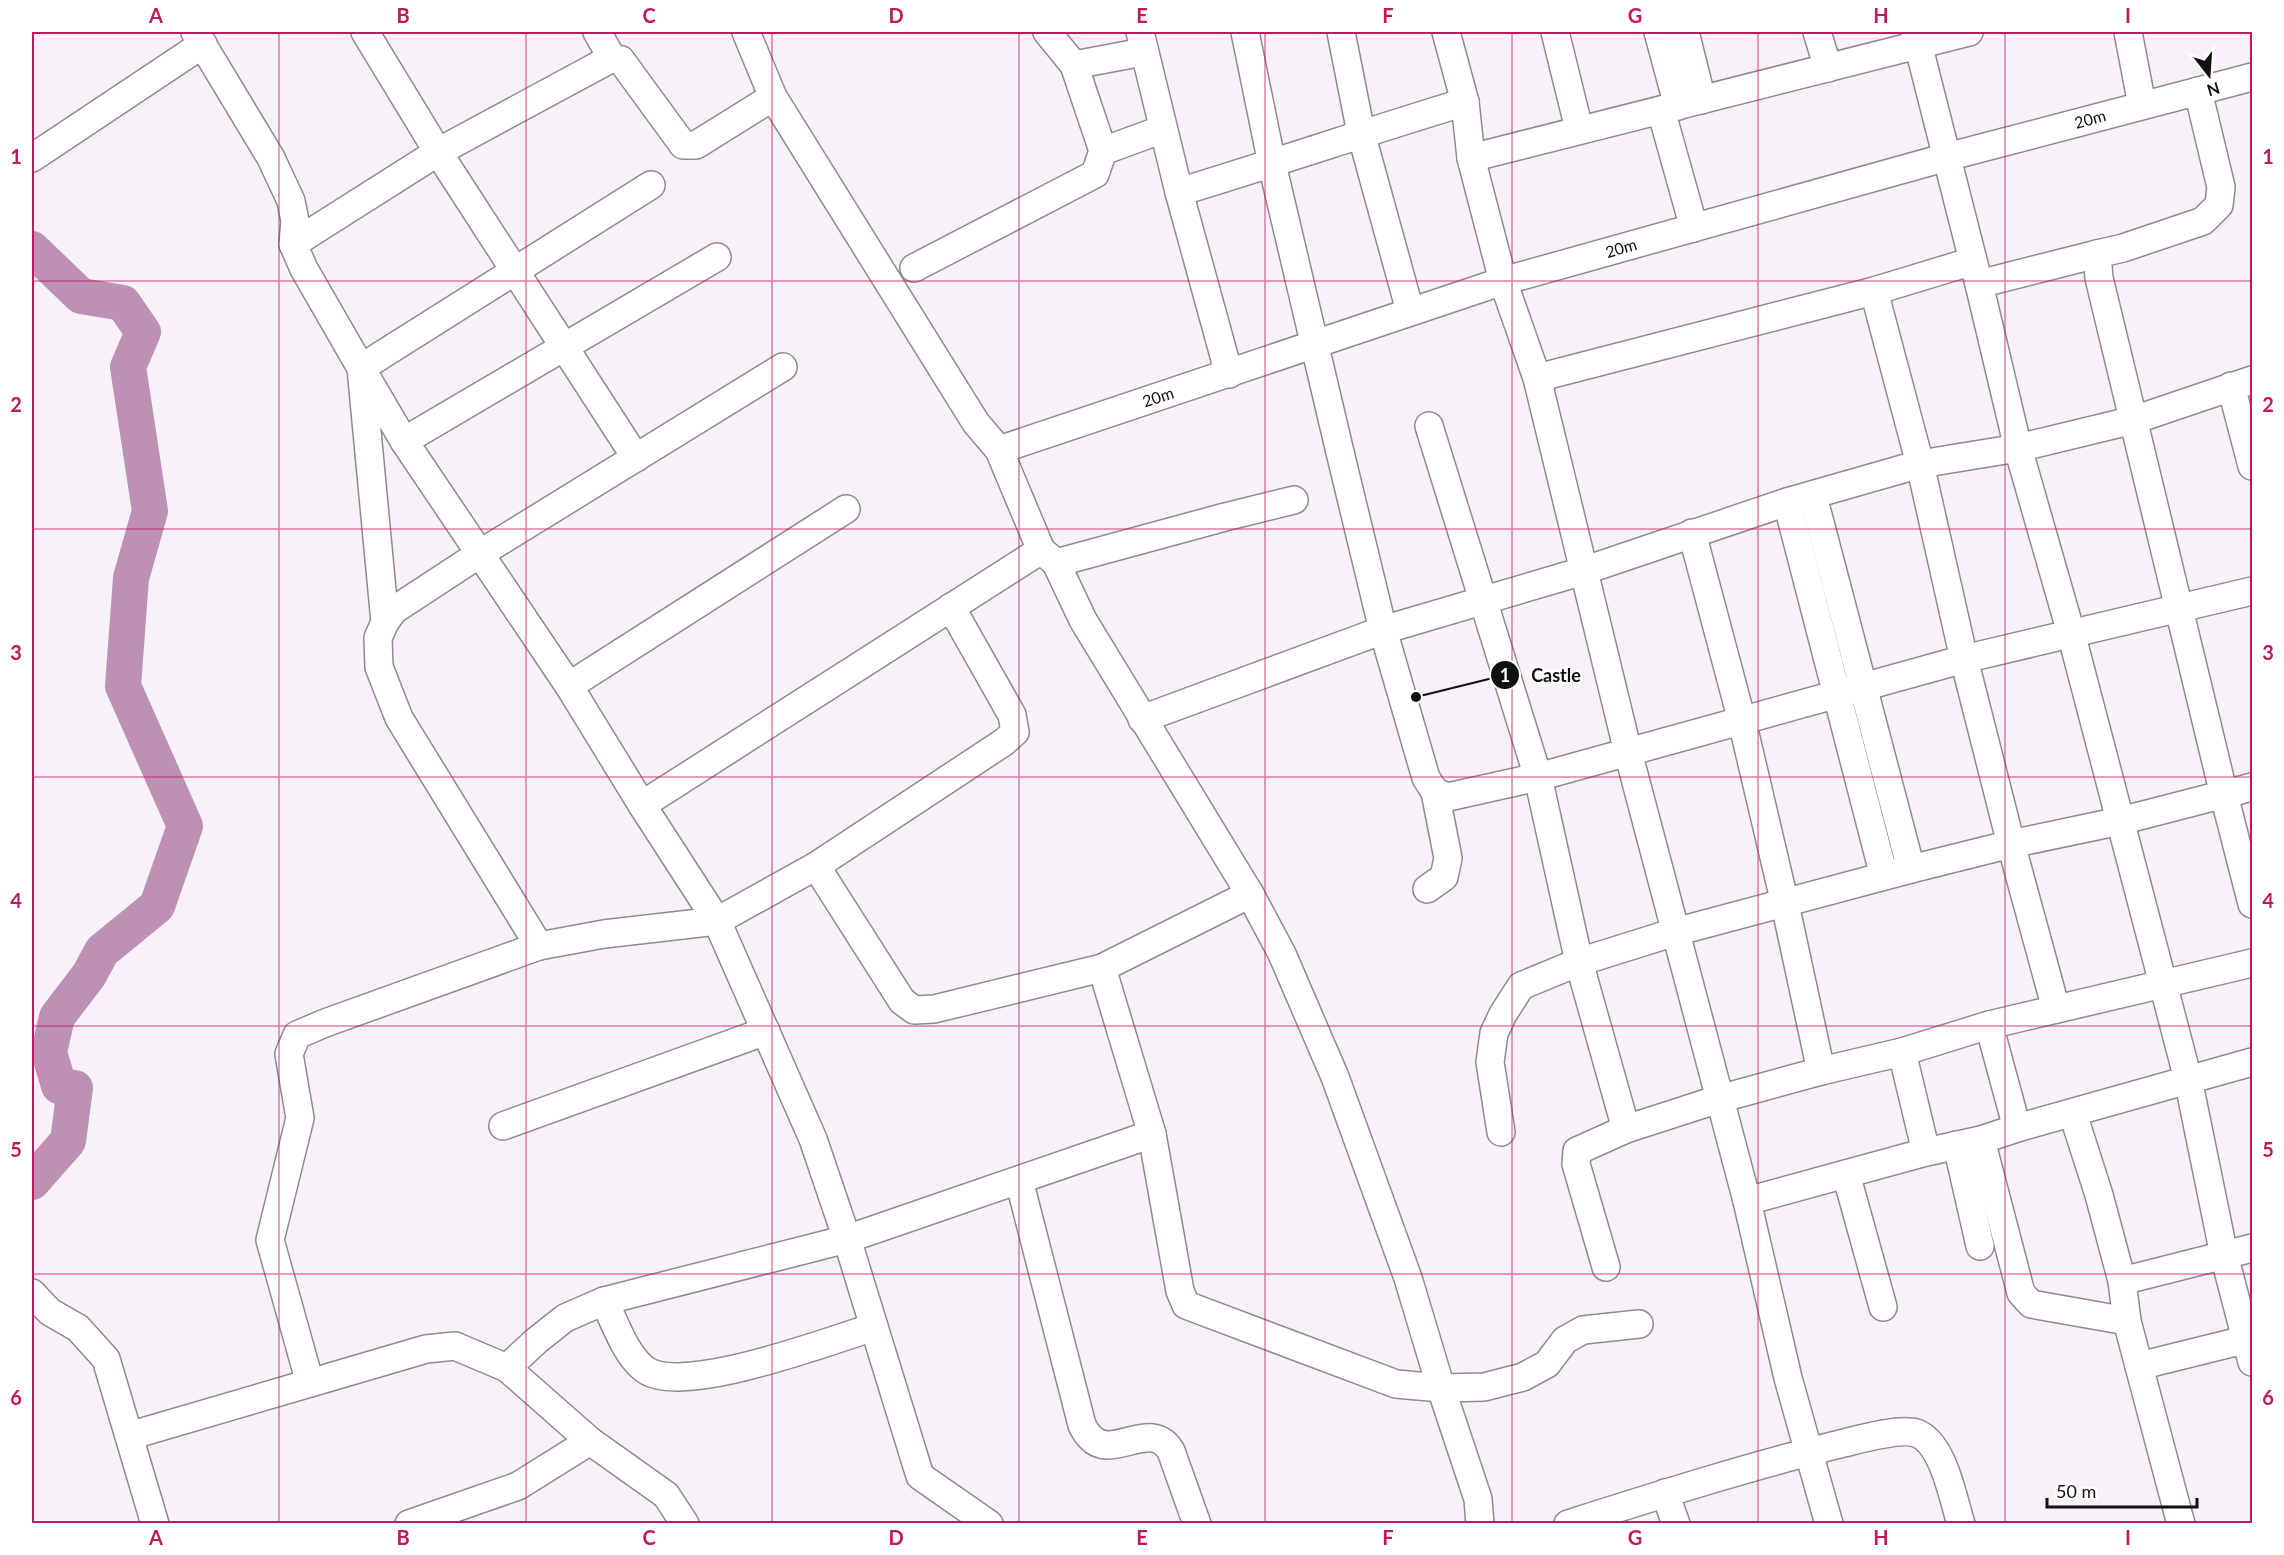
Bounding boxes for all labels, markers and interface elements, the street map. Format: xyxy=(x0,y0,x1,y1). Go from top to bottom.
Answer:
text: A xyxy=(148,3,163,27)
text: B xyxy=(396,3,410,27)
text: C xyxy=(642,3,656,27)
text: D xyxy=(888,3,904,27)
text: E xyxy=(1136,3,1148,27)
text: F xyxy=(1382,3,1394,27)
text: G xyxy=(1628,3,1642,27)
text: H xyxy=(1873,3,1889,27)
text: I xyxy=(2125,3,2131,27)
north arrow xyxy=(2179,45,2239,105)
text: N xyxy=(2205,79,2222,101)
street label: 20m xyxy=(2072,105,2108,132)
text: 1 xyxy=(10,144,22,168)
text: 1 xyxy=(2262,144,2274,168)
street label: 20m xyxy=(1603,234,1639,261)
street label: 20m xyxy=(1140,383,1176,410)
text: 2 xyxy=(10,392,22,416)
text: 2 xyxy=(2262,392,2274,416)
text: 3 xyxy=(10,640,22,664)
text: 3 xyxy=(2262,640,2274,664)
callout: Castle xyxy=(1490,657,1593,693)
text: 1 xyxy=(1500,664,1510,686)
text: Castle xyxy=(1531,664,1581,686)
text: 4 xyxy=(10,888,22,912)
text: 4 xyxy=(2262,888,2274,912)
text: 5 xyxy=(10,1137,22,1161)
text: 5 xyxy=(2262,1137,2274,1161)
text: 6 xyxy=(10,1385,22,1409)
text: 6 xyxy=(2262,1385,2274,1409)
scale bar xyxy=(2047,1471,2197,1509)
text: 50 m xyxy=(2056,1480,2096,1502)
text: A xyxy=(148,1525,163,1549)
text: B xyxy=(396,1525,410,1549)
text: C xyxy=(642,1525,656,1549)
text: D xyxy=(888,1525,904,1549)
text: E xyxy=(1136,1525,1148,1549)
text: F xyxy=(1382,1525,1394,1549)
text: G xyxy=(1628,1525,1642,1549)
text: H xyxy=(1873,1525,1889,1549)
text: I xyxy=(2125,1525,2131,1549)

